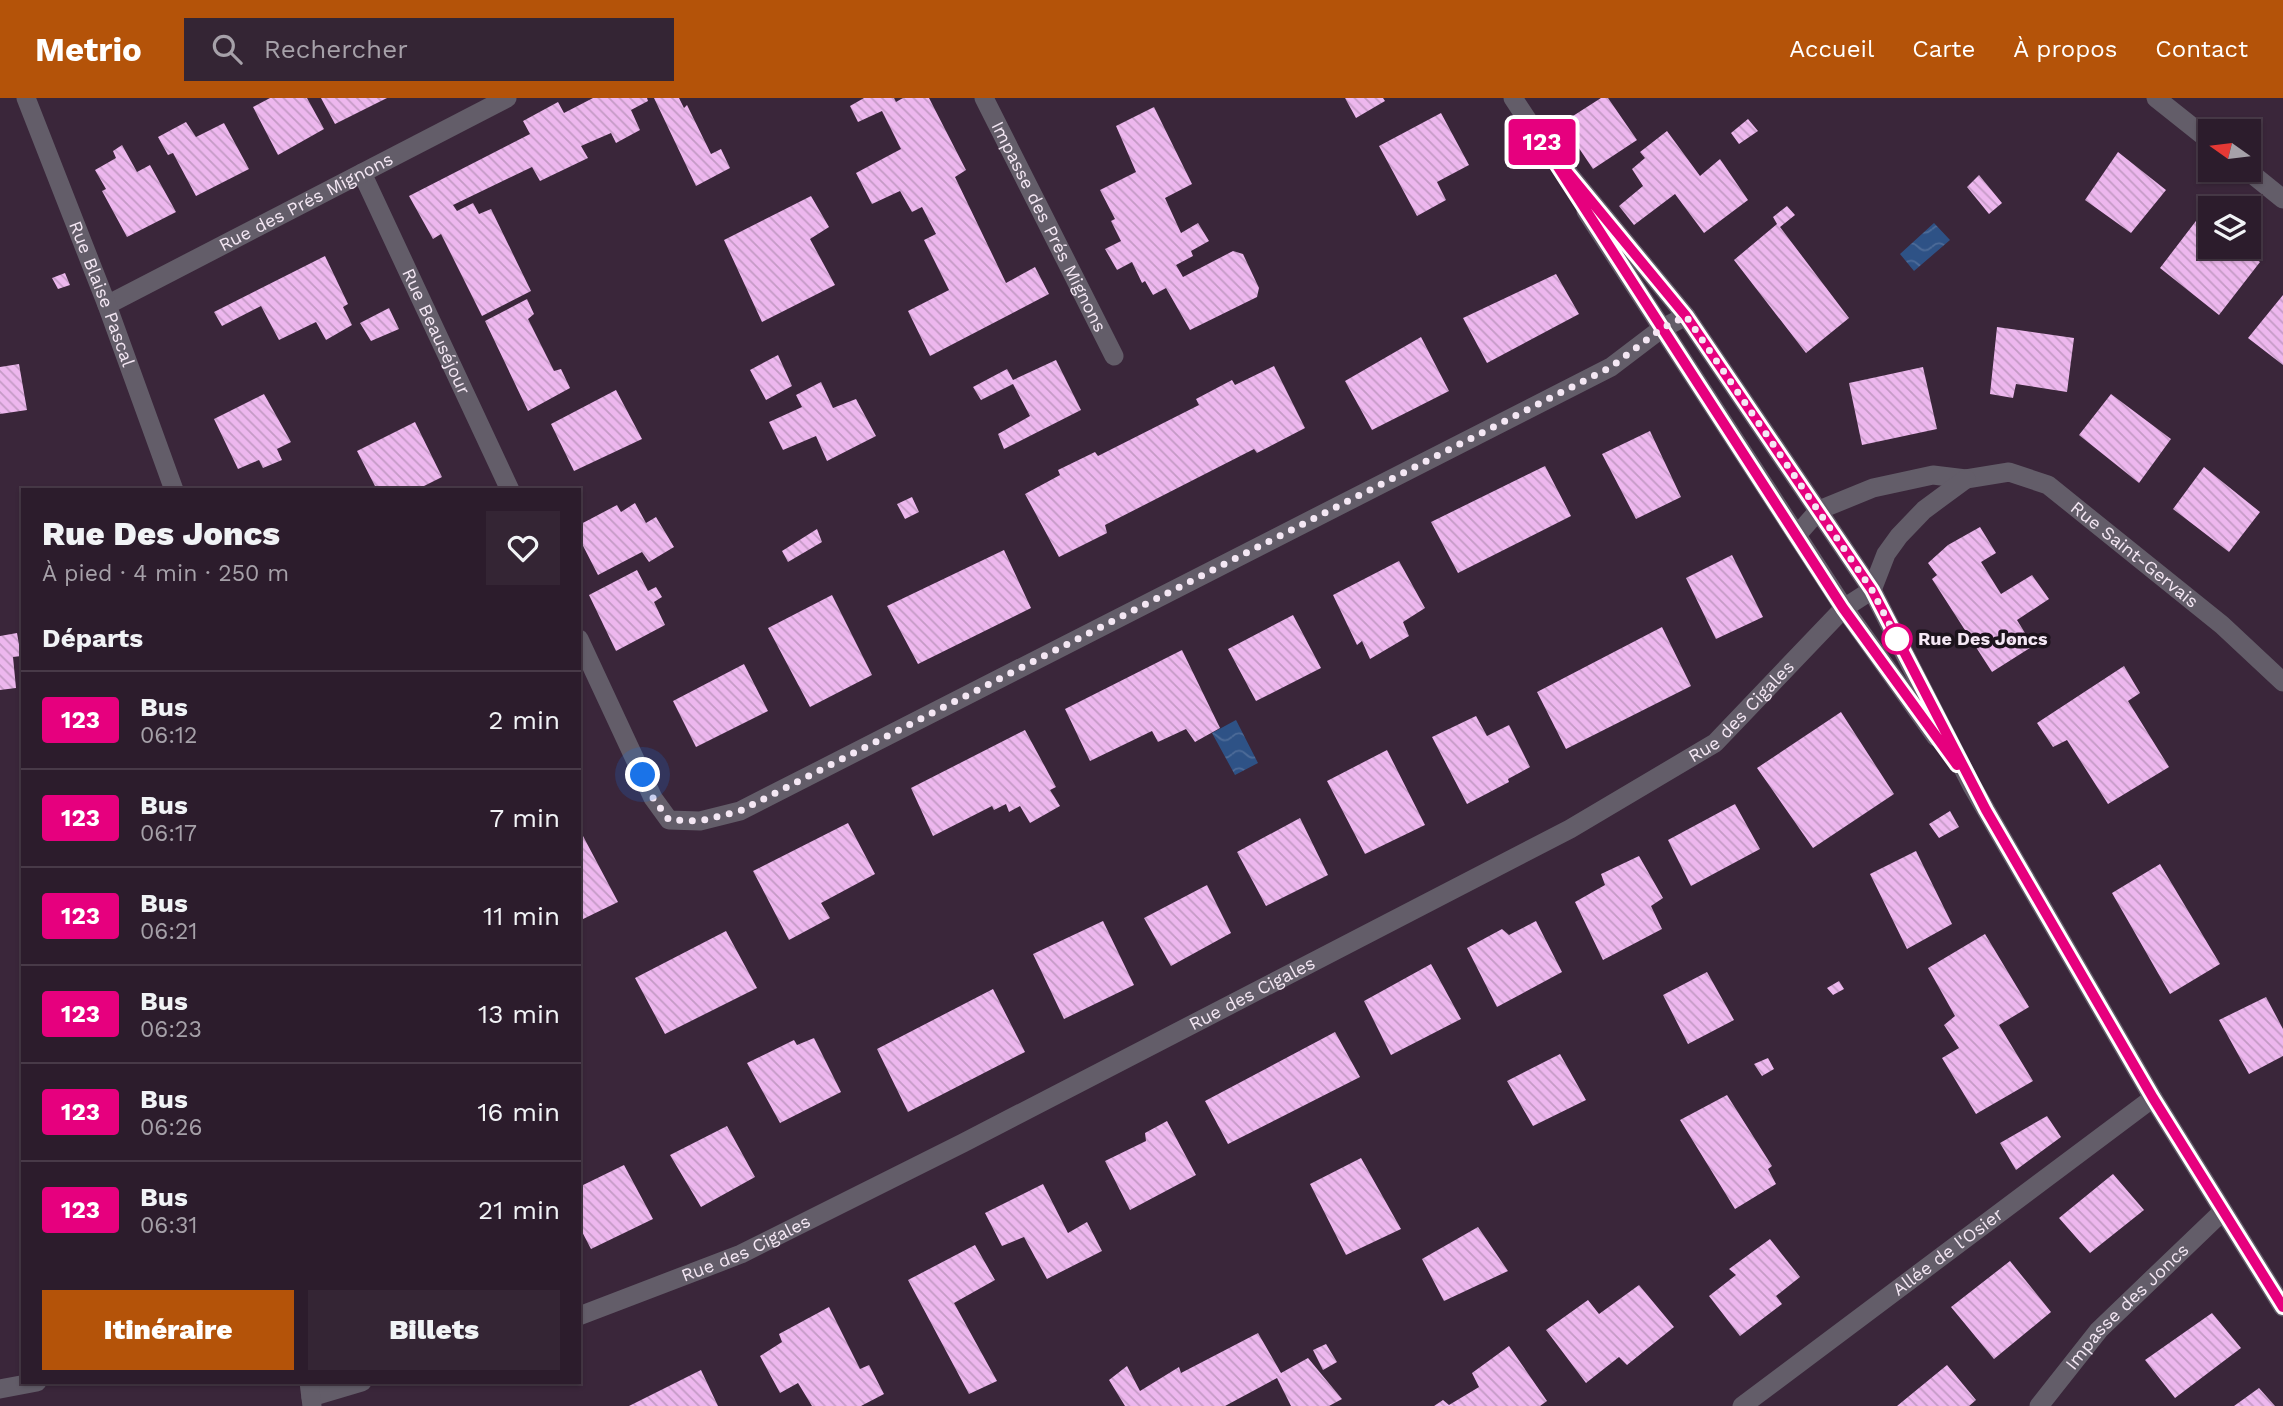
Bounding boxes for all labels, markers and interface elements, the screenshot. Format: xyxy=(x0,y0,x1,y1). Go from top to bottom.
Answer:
search box xyxy=(184,18,674,81)
text: Metrio xyxy=(35,30,142,69)
icon: search xyxy=(208,30,246,68)
text: Rechercher xyxy=(264,34,408,64)
text: Accueil xyxy=(1789,35,1874,63)
text: Carte xyxy=(1912,35,1975,63)
text: À propos xyxy=(2013,35,2117,63)
text: Contact xyxy=(2155,35,2248,63)
street label: Impasse des Prés Mignons xyxy=(987,118,1111,335)
line badge: 123 xyxy=(1502,119,1582,165)
north arrow xyxy=(2198,119,2261,182)
map controls xyxy=(2198,119,2261,259)
text: 123 xyxy=(1523,128,1561,156)
street label: Rue des Prés Mignons xyxy=(215,148,396,255)
button: layers xyxy=(2198,196,2261,259)
street label: Rue Blaise Pascal xyxy=(65,218,140,370)
street label: Rue Beauséjour xyxy=(398,265,475,398)
street label: Rue Saint-Gervais xyxy=(2067,497,2203,612)
button: heart xyxy=(486,511,560,585)
text: Rue Des Joncs xyxy=(42,514,280,553)
text: À pied · 4 min · 250 m xyxy=(42,560,289,587)
text: Départs xyxy=(42,623,143,653)
marker: Rue Des Joncs xyxy=(1882,624,1912,654)
place label: Rue Des Joncs xyxy=(1918,628,2048,649)
street label: Rue des Cigales xyxy=(1684,656,1798,766)
text: Bus xyxy=(140,692,188,722)
text: 2 min xyxy=(488,705,560,735)
text: 123 xyxy=(61,706,100,734)
text: 06:12 xyxy=(140,722,197,749)
your location xyxy=(625,757,660,792)
text: Bus xyxy=(140,790,188,820)
text: 7 min xyxy=(490,803,560,833)
text: 123 xyxy=(61,804,100,832)
text: 06:17 xyxy=(140,820,197,847)
text: Bus xyxy=(140,888,188,918)
text: 11 min xyxy=(483,901,560,931)
text: 123 xyxy=(61,902,100,930)
text: 06:21 xyxy=(140,918,197,945)
street label: Rue des Cigales xyxy=(1185,952,1318,1034)
text: Bus xyxy=(140,986,188,1016)
text: 13 min xyxy=(478,999,560,1029)
text: 123 xyxy=(61,1000,100,1028)
text: 06:23 xyxy=(140,1016,202,1043)
text: Bus xyxy=(140,1084,188,1114)
text: 16 min xyxy=(477,1097,560,1127)
text: 123 xyxy=(61,1098,100,1126)
text: 06:26 xyxy=(140,1114,203,1141)
text: Bus xyxy=(140,1182,188,1212)
text: 21 min xyxy=(478,1195,560,1225)
text: 123 xyxy=(61,1196,100,1224)
street label: Allée de l'Osier xyxy=(1888,1203,2007,1300)
street label: Rue des Cigales xyxy=(678,1210,814,1286)
text: 06:31 xyxy=(140,1212,197,1239)
street label: Impasse des Joncs xyxy=(2061,1239,2193,1374)
button: Itinéraire xyxy=(42,1290,294,1370)
button: Billets xyxy=(308,1290,560,1370)

